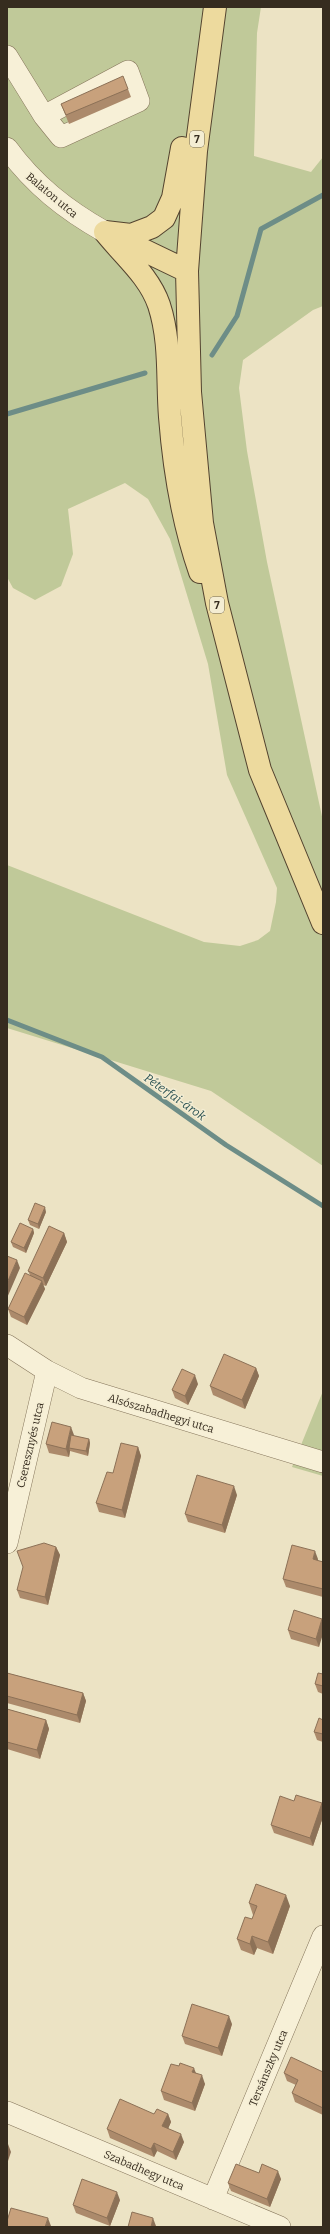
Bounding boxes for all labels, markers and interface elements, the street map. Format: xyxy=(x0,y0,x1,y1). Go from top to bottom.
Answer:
road number: 7 xyxy=(190,131,204,147)
street label: Balaton utca xyxy=(23,170,80,221)
road number: 7 xyxy=(210,597,224,613)
water label: Péterfai-árok xyxy=(142,1071,209,1124)
street label: Alsószabadhegyi utca xyxy=(106,1391,215,1436)
street label: Cseresznyés utca xyxy=(14,1401,47,1489)
street label: Tersánszky utca xyxy=(247,2028,290,2108)
street label: Szabadhegy utca xyxy=(102,2148,186,2193)

